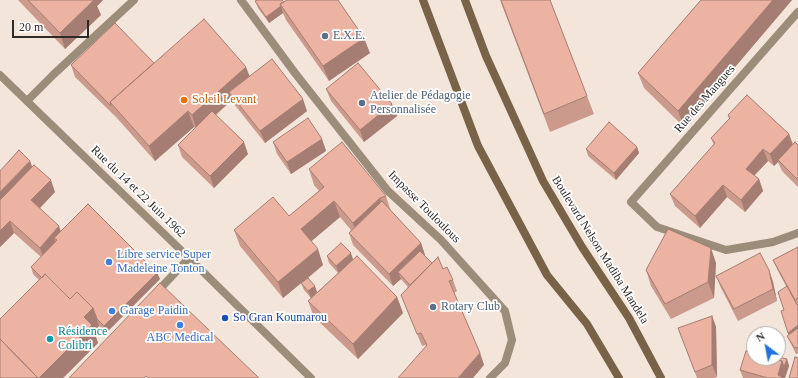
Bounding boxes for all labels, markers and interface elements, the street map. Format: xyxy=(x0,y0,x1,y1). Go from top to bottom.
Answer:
scale bar xyxy=(14,12,91,38)
text: 20 m xyxy=(19,20,43,34)
place label: E.X.E. xyxy=(333,29,365,43)
marker: E.X.E. xyxy=(320,31,330,41)
street label: Rue des Mangues xyxy=(672,62,738,136)
place label: Atelier de Pédagogie Personnalisée xyxy=(370,89,471,117)
place label: Soleil Levant xyxy=(192,93,256,107)
marker: Soleil Levant xyxy=(179,95,189,105)
marker: Atelier de Pédagogie Personnalisée xyxy=(357,98,367,108)
street label: Rue du 14 et 22 Juin 1962 xyxy=(88,143,188,241)
street label: Impasse Touloulous xyxy=(385,168,463,246)
street label: Boulevard Nelson Madiba Mandela xyxy=(548,173,652,327)
place label: Libre service Super Madeleine Tonton xyxy=(117,248,211,276)
marker: Libre service Super Madeleine Tonton xyxy=(104,257,114,267)
place label: Rotary Club xyxy=(441,300,500,314)
marker: Rotary Club xyxy=(428,302,438,312)
place label: Garage Paidin xyxy=(120,304,188,318)
marker: Garage Paidin xyxy=(107,306,117,316)
place label: So Gran Koumarou xyxy=(233,311,327,325)
marker: So Gran Koumarou xyxy=(220,313,230,323)
marker: ABC Medical xyxy=(175,320,185,330)
place label: Résidence Colibri xyxy=(58,325,107,353)
north arrow xyxy=(746,326,786,366)
text: N xyxy=(754,329,767,344)
place label: ABC Medical xyxy=(147,331,213,345)
marker: Résidence Colibri xyxy=(45,334,55,344)

